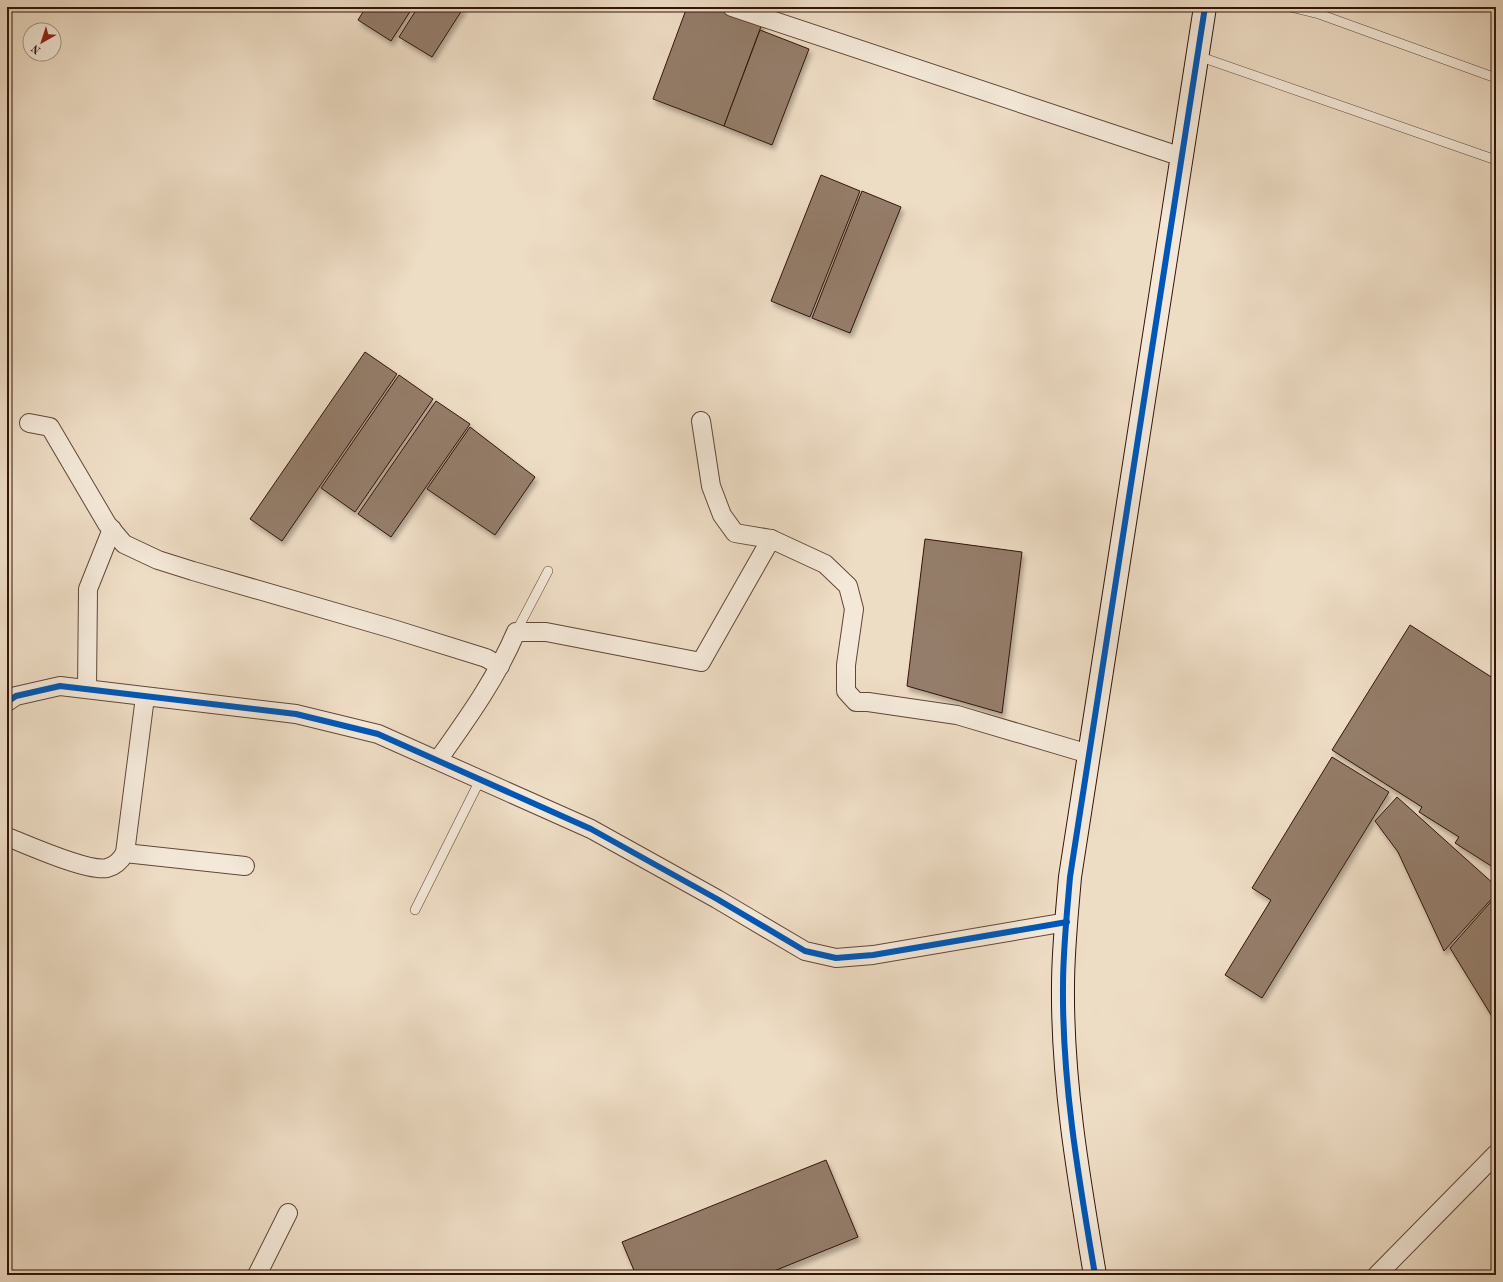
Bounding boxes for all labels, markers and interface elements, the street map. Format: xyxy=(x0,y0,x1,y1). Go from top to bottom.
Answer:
north arrow xyxy=(22,22,62,62)
text: N xyxy=(29,41,43,56)

